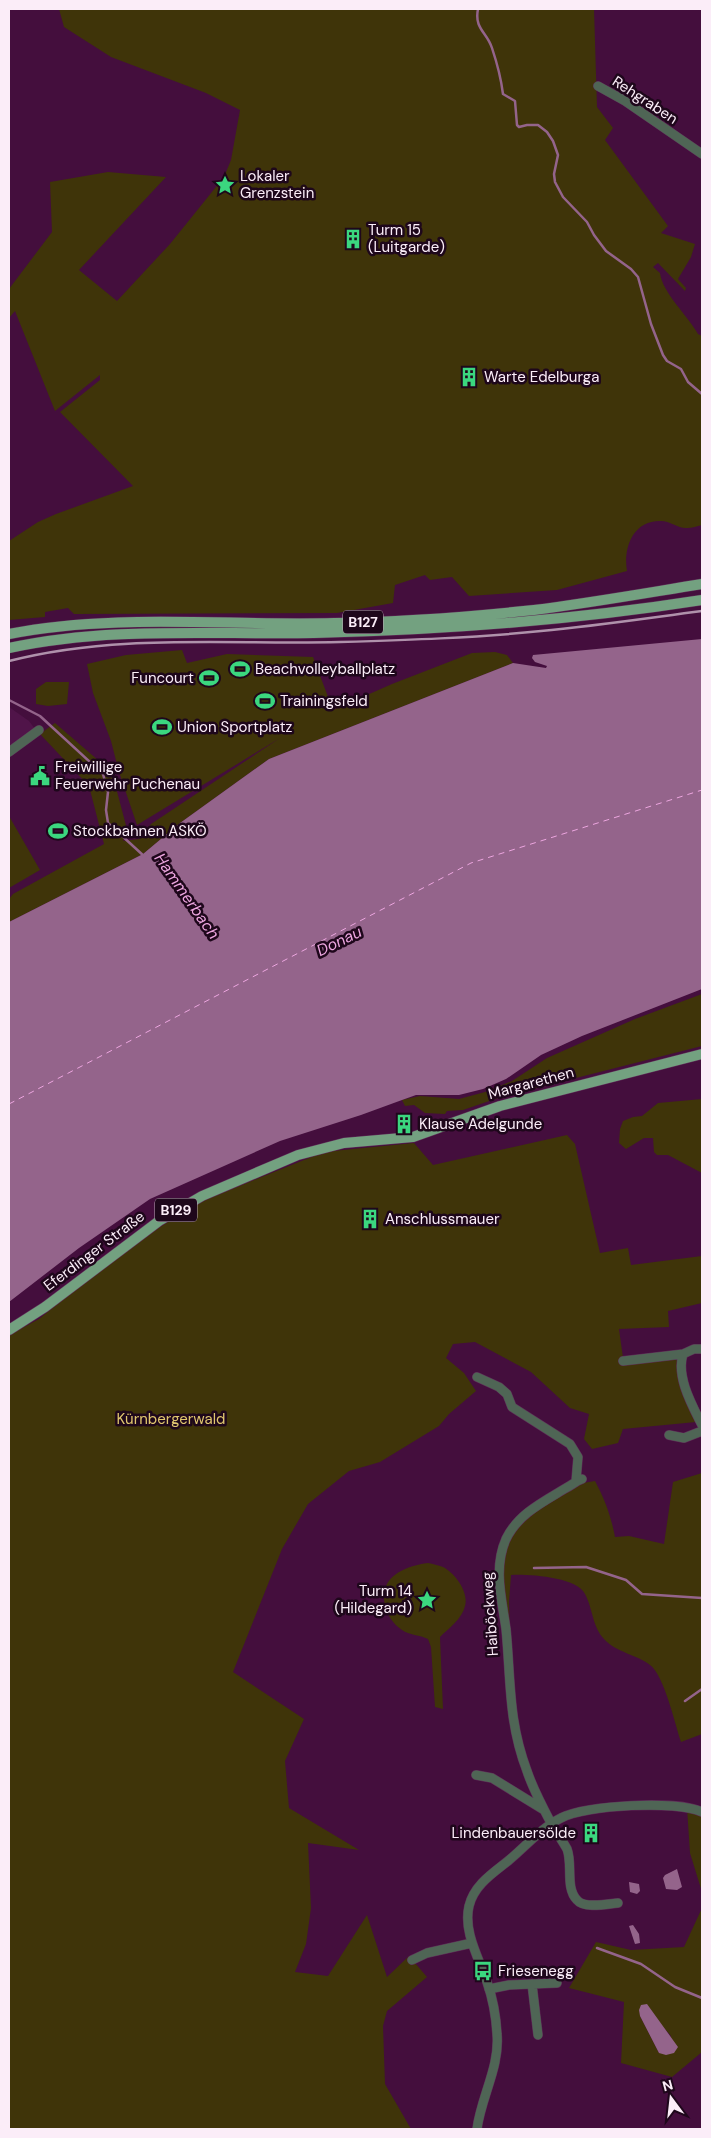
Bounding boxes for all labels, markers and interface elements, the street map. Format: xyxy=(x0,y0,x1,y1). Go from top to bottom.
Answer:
street label: Rehgraben xyxy=(608,71,682,129)
place label: Lokaler Grenzstein xyxy=(240,166,314,203)
place icon: Lokaler Grenzstein xyxy=(214,174,236,196)
place label: Turm 15 (Luitgarde) xyxy=(368,220,445,257)
building icon: Turm 15 (Luitgarde) xyxy=(342,228,364,250)
building icon: Warte Edelburga xyxy=(458,366,480,388)
place label: Warte Edelburga xyxy=(484,367,599,387)
road number: B127 xyxy=(343,610,383,634)
sports icon: Beachvolleyballplatz xyxy=(229,658,251,680)
place label: Beachvolleyballplatz xyxy=(255,659,395,679)
sports icon: Funcourt xyxy=(198,667,220,689)
place label: Funcourt xyxy=(131,668,194,688)
sports icon: Trainingsfeld xyxy=(254,690,276,712)
place label: Trainingsfeld xyxy=(280,691,368,711)
sports icon: Union Sportplatz xyxy=(151,716,173,738)
place label: Union Sportplatz xyxy=(177,717,293,737)
place label: Freiwillige Feuerwehr Puchenau xyxy=(55,757,200,794)
public building icon: Freiwillige Feuerwehr Puchenau xyxy=(29,765,51,787)
sports icon: Stockbahnen ASKÖ xyxy=(47,820,69,842)
place label: Stockbahnen ASKÖ xyxy=(73,821,207,841)
water label: Hammerbach xyxy=(150,849,224,943)
water label: Donau xyxy=(313,921,365,961)
street label: Margarethen xyxy=(486,1062,576,1104)
building icon: Klause Adelgunde xyxy=(393,1113,415,1135)
place label: Klause Adelgunde xyxy=(419,1114,542,1134)
road number: B129 xyxy=(155,1198,197,1222)
street label: Eferdinger Straße xyxy=(40,1207,148,1295)
building icon: Anschlussmauer xyxy=(359,1208,381,1230)
place label: Anschlussmauer xyxy=(385,1209,500,1229)
park label: Kürnbergerwald xyxy=(117,1409,225,1429)
street label: Haiböckweg xyxy=(477,1571,503,1657)
place label: Turm 14 (Hildegard) xyxy=(335,1581,412,1618)
place icon: Turm 14 (Hildegard) xyxy=(416,1589,438,1611)
building icon: Lindenbauersölde xyxy=(580,1822,602,1844)
place label: Lindenbauersölde xyxy=(451,1823,576,1843)
bus stop icon: Friesenegg xyxy=(472,1960,494,1982)
place label: Friesenegg xyxy=(498,1961,574,1981)
north arrow xyxy=(646,2073,696,2123)
text: N xyxy=(660,2075,675,2095)

